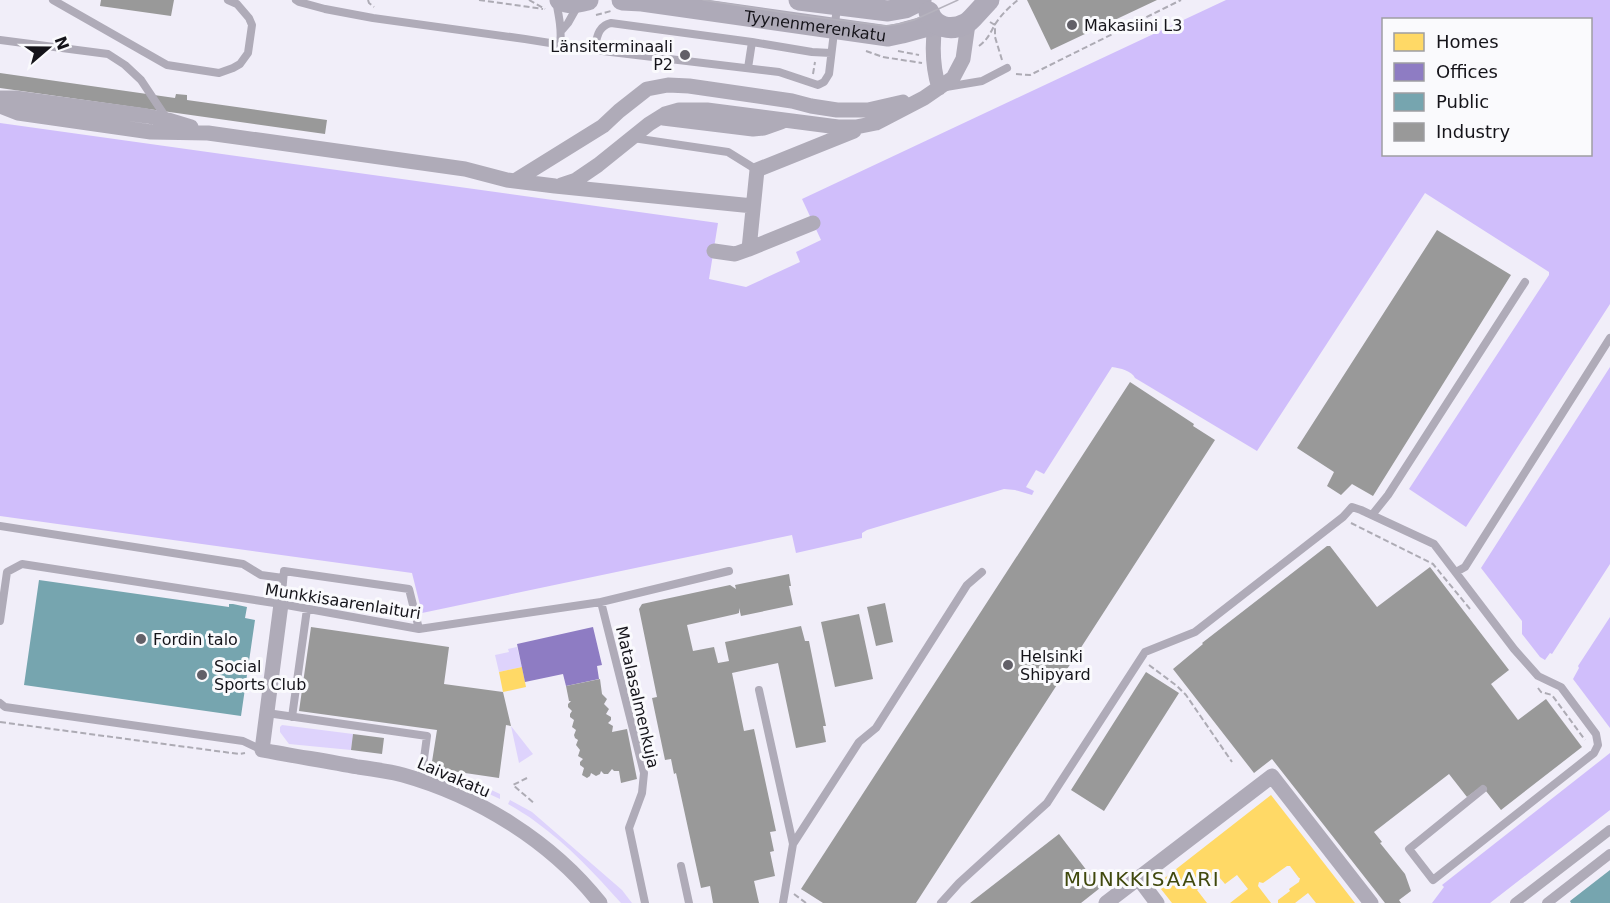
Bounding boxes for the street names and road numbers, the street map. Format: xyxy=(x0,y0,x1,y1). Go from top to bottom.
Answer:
street label: Tyynenmerenkatu xyxy=(742,7,887,46)
street label: Munkkisaarenlaituri xyxy=(264,580,422,623)
street label: Matalasalmenkuja xyxy=(612,624,663,770)
street label: Laivakatu xyxy=(414,754,493,801)

